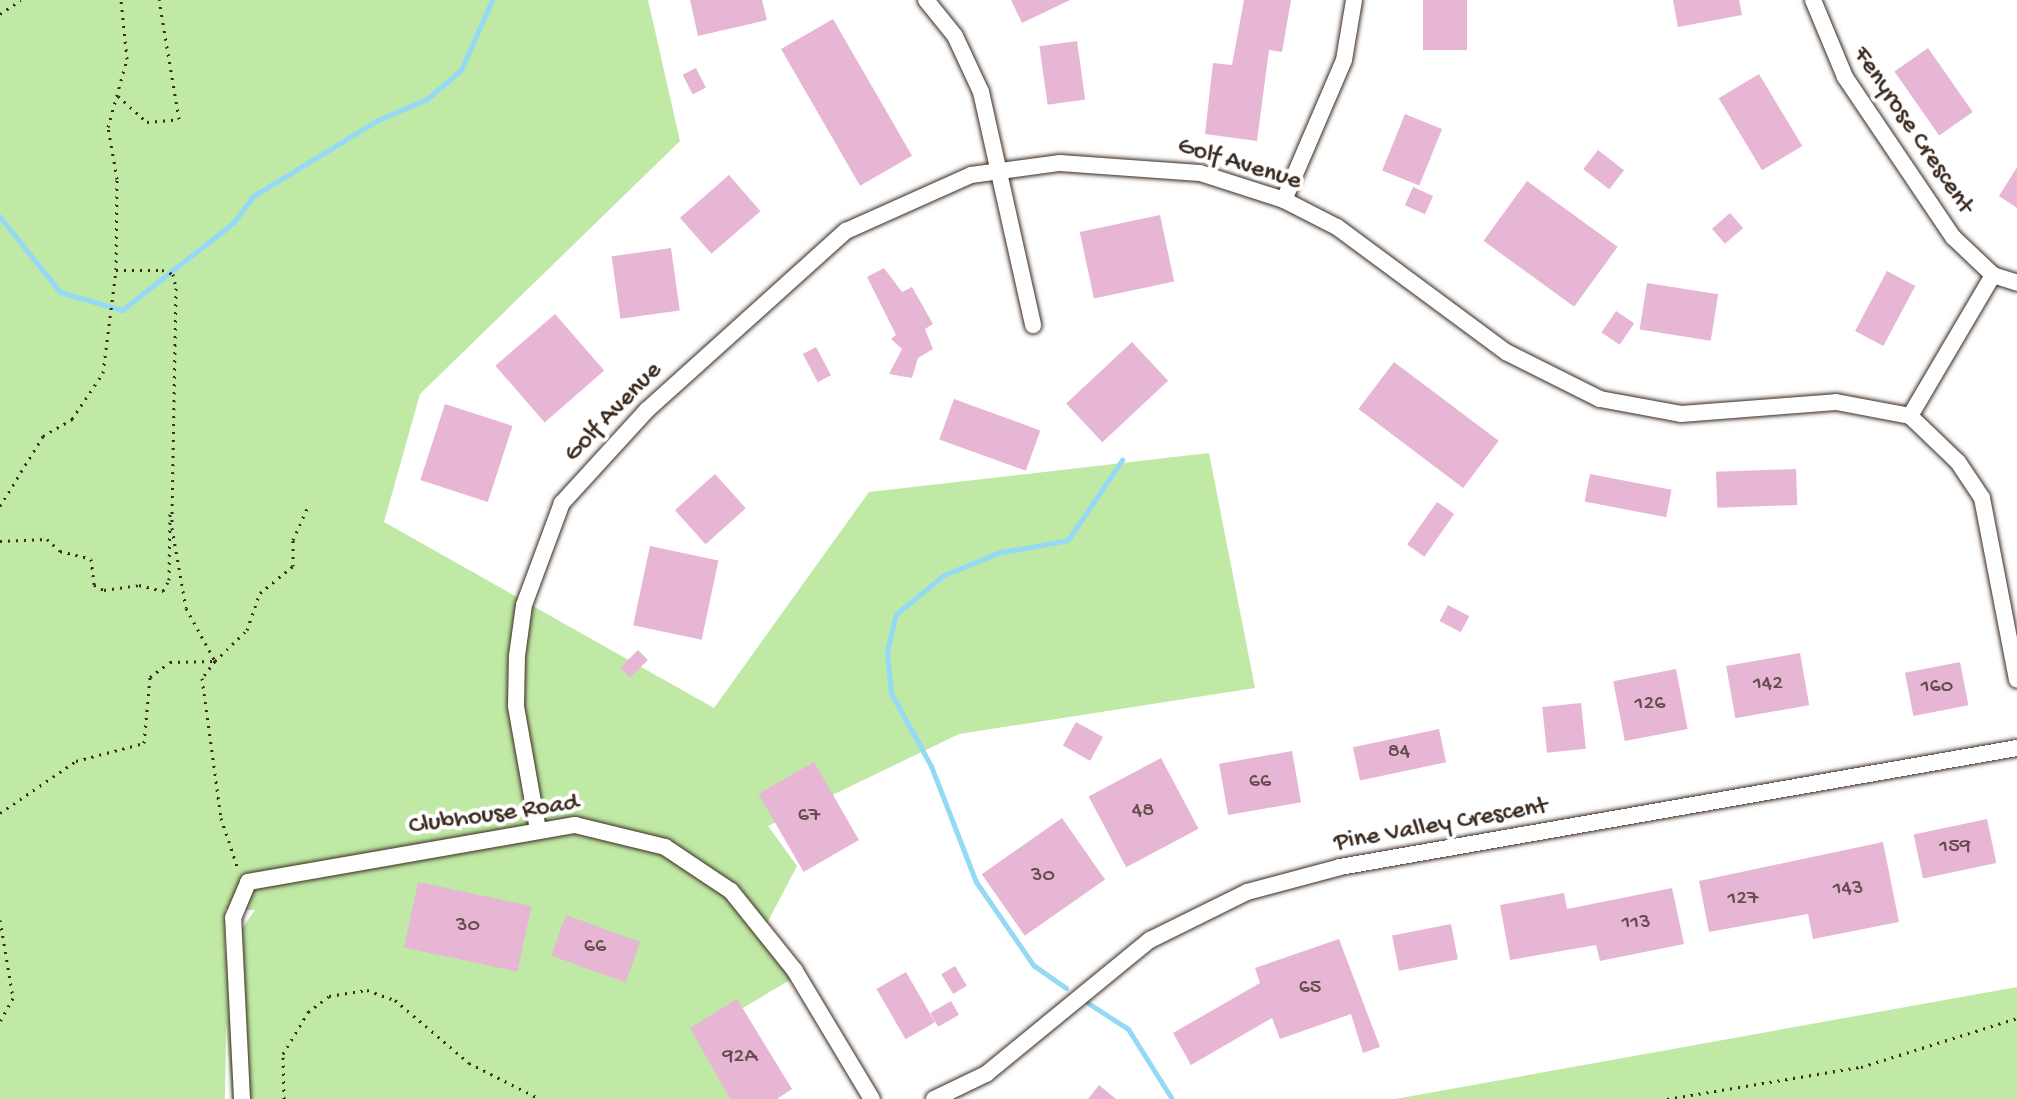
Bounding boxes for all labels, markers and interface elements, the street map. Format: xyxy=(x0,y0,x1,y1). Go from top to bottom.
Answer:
street label: Fenyrose Crescent xyxy=(1844,41,1980,221)
street label: Golf Avenue xyxy=(1173,131,1305,199)
street label: Golf Avenue xyxy=(558,356,670,470)
house number: 142 xyxy=(1753,672,1783,698)
house number: 160 xyxy=(1921,675,1953,701)
house number: 126 xyxy=(1635,692,1665,718)
house number: 84 xyxy=(1388,740,1410,766)
house number: 66 xyxy=(1249,770,1271,796)
street label: Clubhouse Road xyxy=(407,789,581,843)
street label: Pine Valley Crescent xyxy=(1332,792,1550,860)
house number: 48 xyxy=(1132,799,1154,825)
house number: 67 xyxy=(798,804,820,830)
house number: 159 xyxy=(1939,835,1971,861)
house number: 30 xyxy=(1031,864,1055,890)
house number: 143 xyxy=(1833,877,1863,903)
house number: 127 xyxy=(1727,887,1759,913)
house number: 113 xyxy=(1621,911,1651,937)
house number: 30 xyxy=(456,914,480,940)
house number: 66 xyxy=(584,935,606,961)
house number: 65 xyxy=(1299,976,1321,1002)
house number: 92A xyxy=(723,1045,757,1071)

